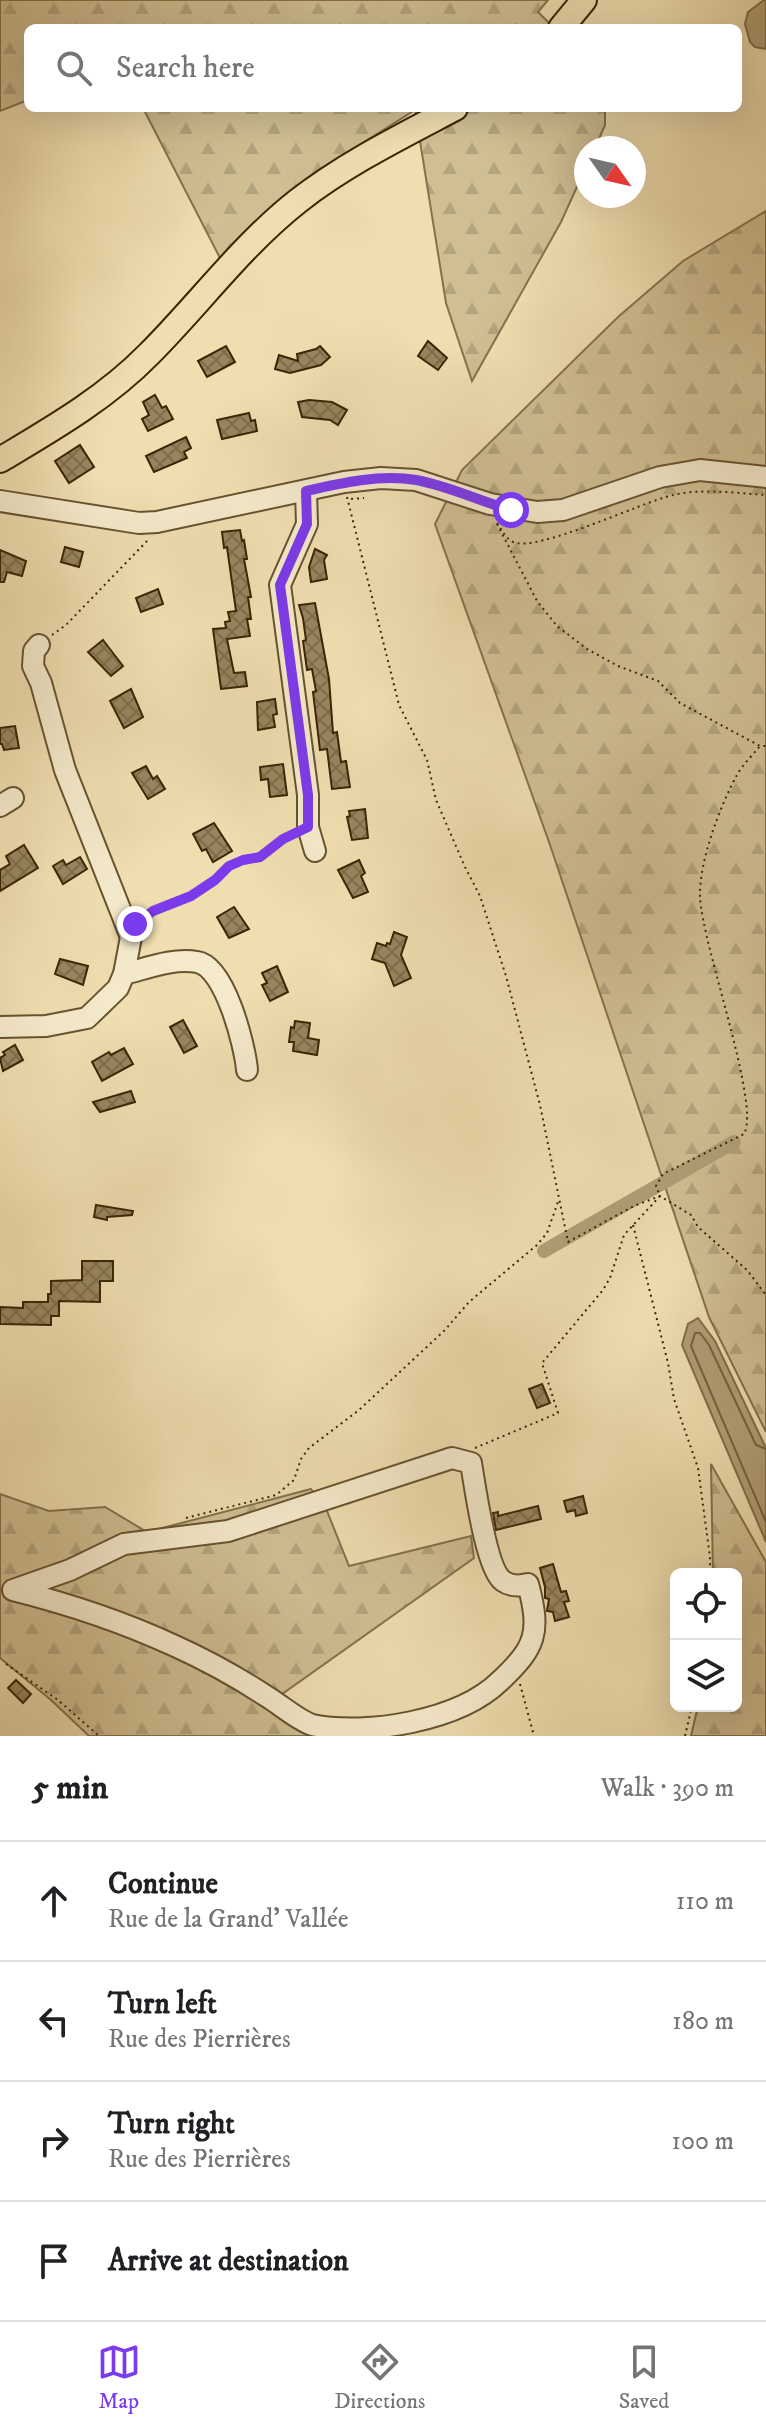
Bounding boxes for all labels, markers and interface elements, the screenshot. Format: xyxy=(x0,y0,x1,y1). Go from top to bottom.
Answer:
search box xyxy=(24,24,742,112)
icon: search xyxy=(52,46,96,90)
text: Search here xyxy=(116,50,255,87)
north arrow xyxy=(574,136,646,208)
route start xyxy=(493,492,529,528)
route end xyxy=(117,906,153,942)
map controls xyxy=(670,1568,742,1712)
button: locate xyxy=(670,1568,742,1640)
button: layers xyxy=(670,1640,742,1712)
text: 5 min xyxy=(32,1767,108,1809)
text: Walk · 390 m xyxy=(601,1772,734,1805)
text: Continue xyxy=(108,1866,218,1903)
icon: ahead xyxy=(32,1879,76,1923)
text: 110 m xyxy=(676,1885,734,1918)
text: Rue de la Grand’ Vallée xyxy=(108,1903,348,1936)
text: Turn left xyxy=(108,1986,217,2023)
icon: left xyxy=(32,1999,76,2043)
text: 180 m xyxy=(672,2005,734,2038)
text: Rue des Pierrières xyxy=(108,2023,291,2056)
text: Turn right xyxy=(108,2106,235,2143)
icon: right xyxy=(32,2119,76,2163)
text: 100 m xyxy=(671,2125,734,2158)
text: Rue des Pierrières xyxy=(108,2143,291,2176)
icon: arrive xyxy=(32,2239,76,2283)
text: Arrive at destination xyxy=(108,2243,349,2280)
tab: Map xyxy=(97,2340,141,2415)
tab: Directions xyxy=(334,2340,425,2415)
tab: Saved xyxy=(619,2340,669,2415)

